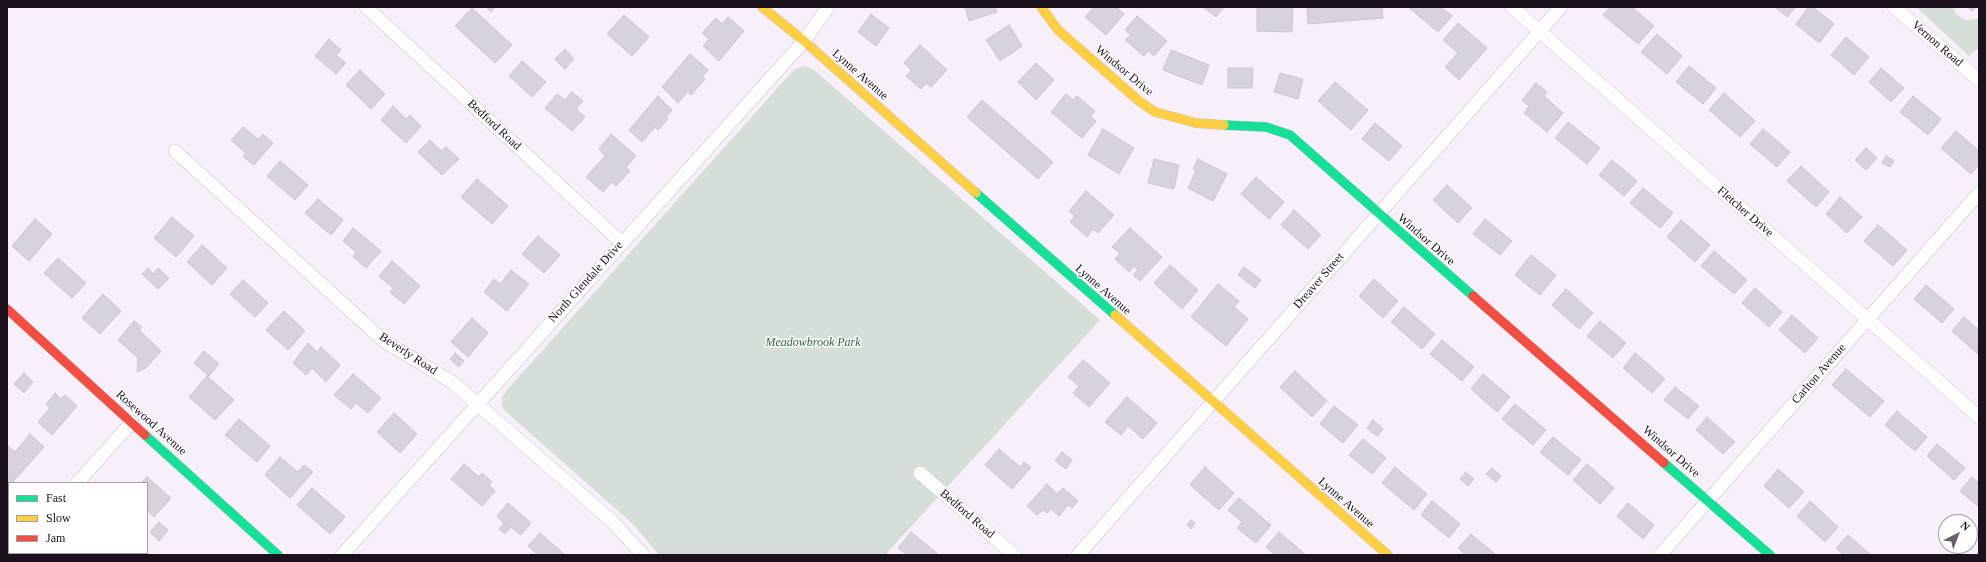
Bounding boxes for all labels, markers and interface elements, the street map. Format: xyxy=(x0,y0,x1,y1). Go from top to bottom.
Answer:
street label: Vernon Road xyxy=(1909,18,1965,70)
street label: Windsor Drive xyxy=(1092,43,1156,99)
street label: Lynne Avenue xyxy=(829,47,891,103)
street label: Bedford Road xyxy=(464,97,524,153)
street label: Fletcher Drive xyxy=(1714,184,1776,240)
street label: Windsor Drive xyxy=(1394,211,1458,269)
street label: North Glendale Drive xyxy=(546,238,626,326)
street label: Dreaver Street xyxy=(1291,250,1347,312)
street label: Lynne Avenue xyxy=(1072,262,1134,318)
street label: Beverly Road xyxy=(376,330,440,378)
park label: Meadowbrook Park xyxy=(765,336,861,350)
street label: Carlton Avenue xyxy=(1789,341,1849,407)
street label: Rosewood Avenue xyxy=(113,388,189,458)
street label: Windsor Drive xyxy=(1639,423,1703,481)
street label: Lynne Avenue xyxy=(1315,475,1377,531)
legend xyxy=(8,482,148,554)
street label: Bedford Road xyxy=(937,486,997,542)
text: Fast xyxy=(46,491,66,505)
text: Slow xyxy=(46,511,71,525)
north arrow xyxy=(1938,514,1978,554)
text: N xyxy=(1958,519,1972,533)
text: Jam xyxy=(46,531,65,545)

